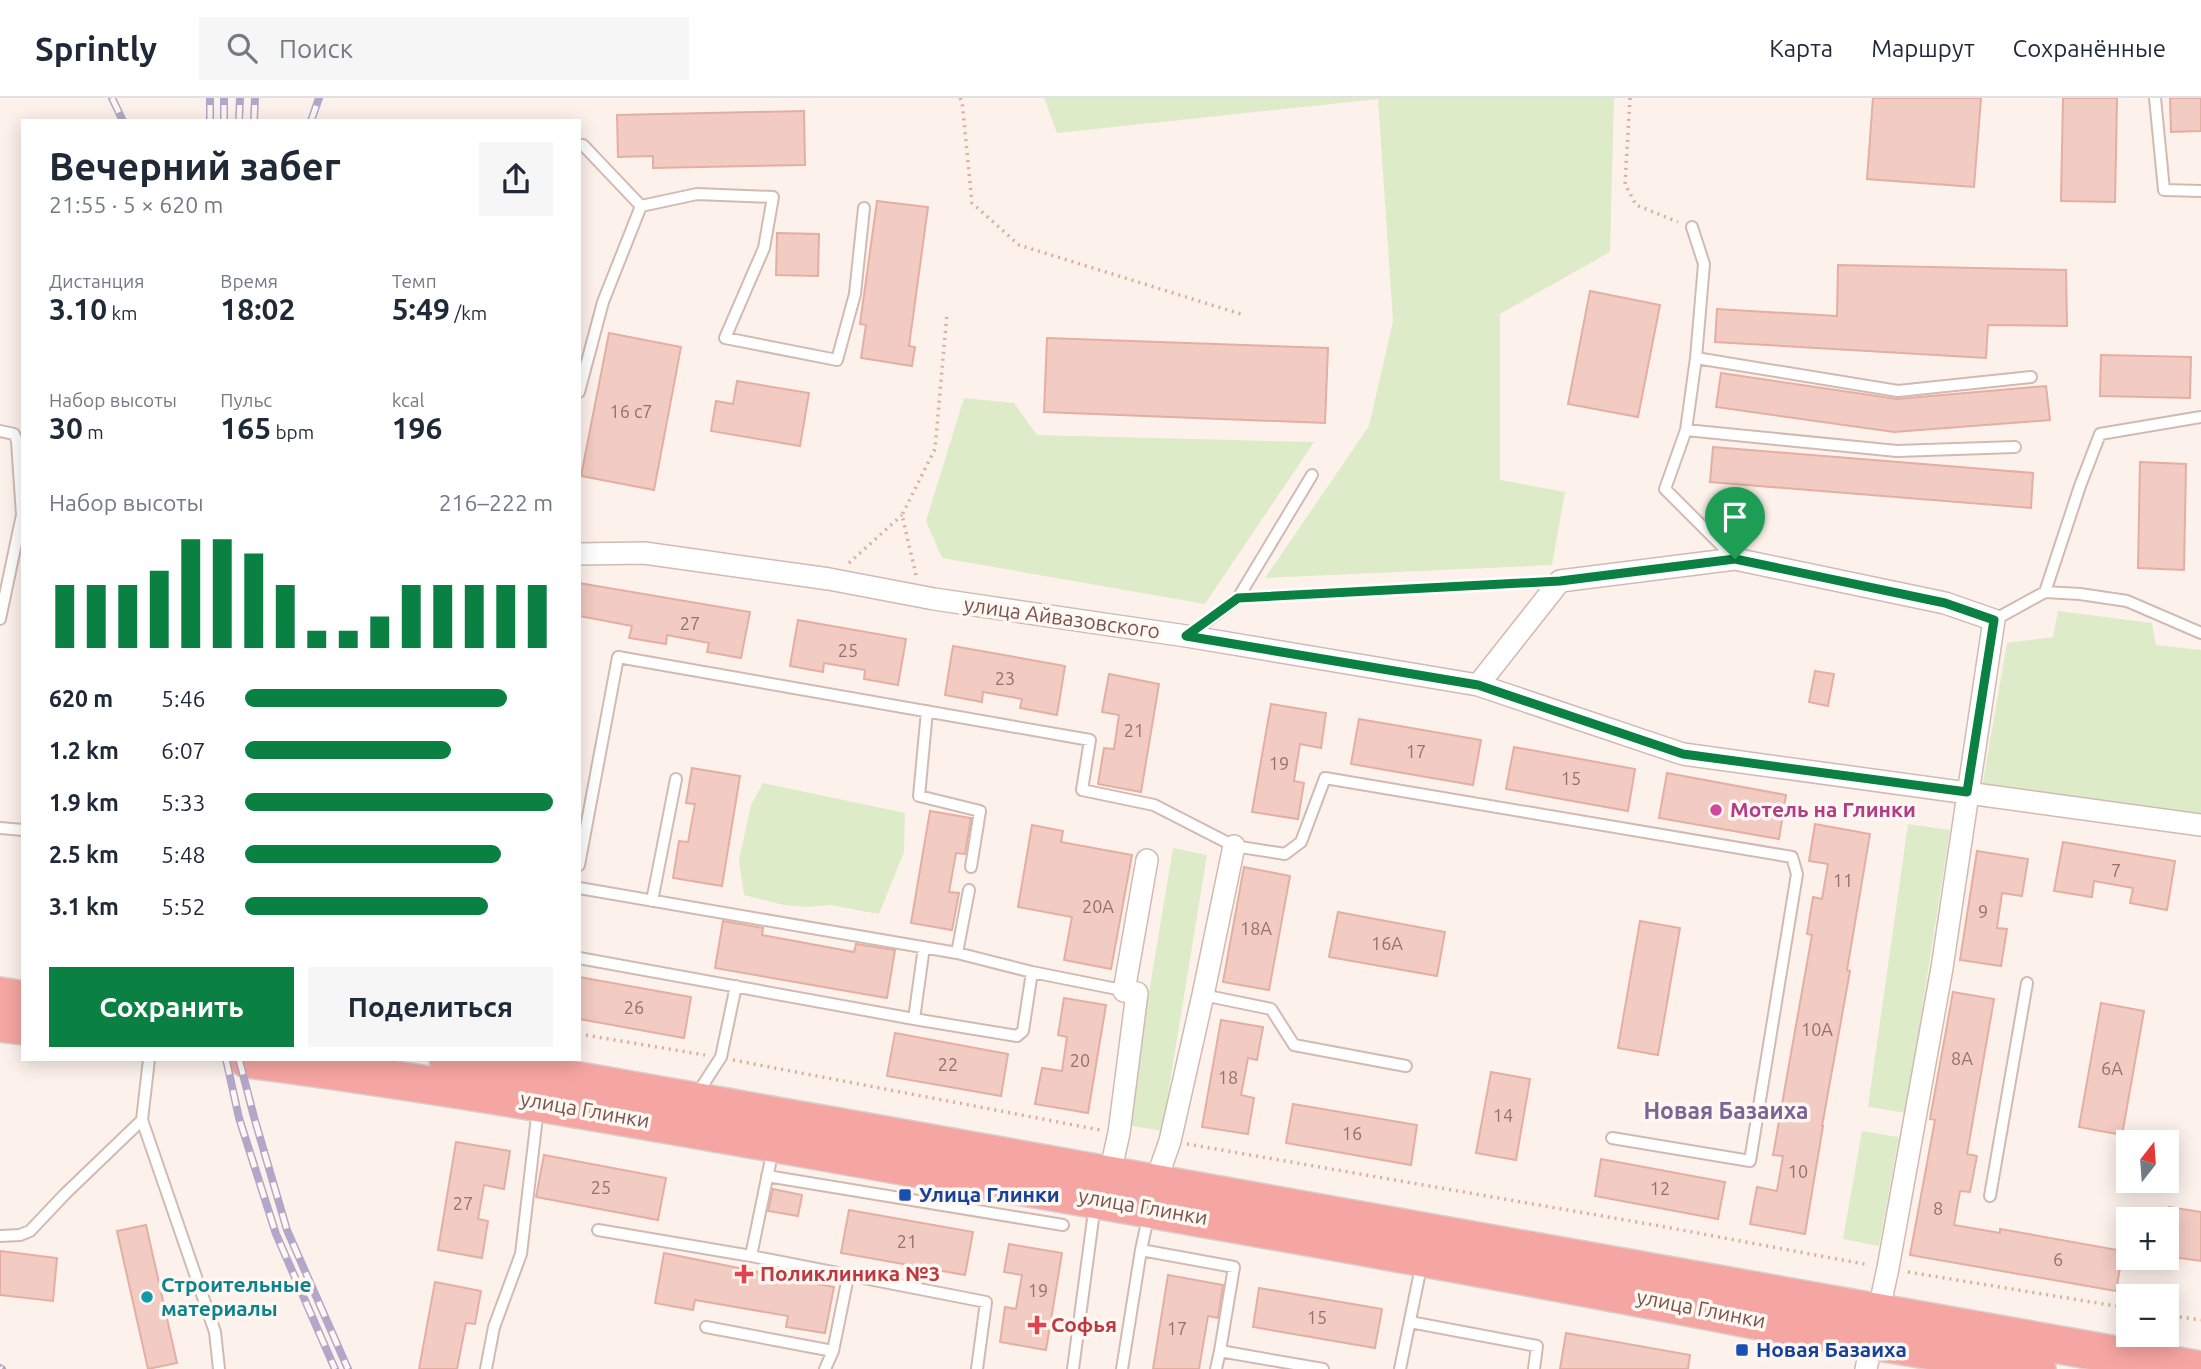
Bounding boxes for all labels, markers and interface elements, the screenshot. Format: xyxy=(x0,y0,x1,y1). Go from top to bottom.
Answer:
search box xyxy=(199,17,689,80)
icon: search xyxy=(223,29,261,67)
text: Sprintly xyxy=(35,30,157,67)
text: Поиск xyxy=(279,34,353,63)
text: Карта xyxy=(1769,35,1833,62)
text: Маршрут xyxy=(1871,35,1975,62)
text: Сохранённые xyxy=(2013,35,2166,62)
button: share xyxy=(479,142,553,216)
text: Вечерний забег xyxy=(49,145,341,187)
text: 21:55 · 5 × 620 m xyxy=(49,192,223,217)
text: Дистанция xyxy=(49,270,144,292)
text: Время xyxy=(220,270,278,292)
text: Темп xyxy=(392,270,437,292)
text: 3.10 xyxy=(49,292,107,326)
text: 18:02 xyxy=(220,292,295,326)
text: 5:49 xyxy=(392,292,450,326)
text: km xyxy=(107,302,137,324)
text: /km xyxy=(450,302,487,324)
text: Набор высоты xyxy=(49,389,177,411)
text: Пульс xyxy=(220,389,272,411)
text: kcal xyxy=(392,389,424,411)
house number: 16 с7 xyxy=(610,401,652,421)
text: 30 xyxy=(49,411,83,445)
text: 165 xyxy=(220,411,271,445)
text: 196 xyxy=(392,411,442,445)
text: m xyxy=(83,421,104,443)
text: bpm xyxy=(271,421,314,443)
pin xyxy=(1705,487,1765,559)
text: Набор высоты xyxy=(49,490,204,515)
text: 216–222 m xyxy=(439,490,553,515)
icon: arrive xyxy=(1716,498,1754,536)
street label: улица Айвазовского xyxy=(962,591,1162,643)
house number: 27 xyxy=(680,613,700,633)
house number: 25 xyxy=(838,640,858,660)
house number: 23 xyxy=(995,668,1015,688)
text: 620 m xyxy=(49,686,113,711)
text: 5:46 xyxy=(161,686,206,711)
house number: 21 xyxy=(1124,720,1144,740)
text: 1.2 km xyxy=(49,738,119,763)
text: 6:07 xyxy=(161,738,206,763)
house number: 17 xyxy=(1406,741,1426,761)
house number: 19 xyxy=(1269,753,1289,773)
house number: 15 xyxy=(1561,768,1581,788)
text: 1.9 km xyxy=(49,790,119,815)
text: 5:33 xyxy=(161,790,206,815)
place label: Мотель на Глинки xyxy=(1730,797,1916,821)
marker: Мотель на Глинки xyxy=(1708,802,1724,818)
text: 2.5 km xyxy=(49,842,119,867)
text: 5:48 xyxy=(161,842,206,867)
house number: 7 xyxy=(2111,860,2121,880)
house number: 11 xyxy=(1833,870,1853,890)
text: 3.1 km xyxy=(49,894,119,919)
text: 5:52 xyxy=(161,894,206,919)
house number: 20А xyxy=(1082,896,1114,916)
house number: 9 xyxy=(1978,901,1988,921)
house number: 18А xyxy=(1240,918,1272,938)
house number: 16А xyxy=(1371,933,1403,953)
button: Сохранить xyxy=(49,967,294,1047)
button: Поделиться xyxy=(308,967,553,1047)
house number: 26 xyxy=(624,997,644,1017)
house number: 10А xyxy=(1801,1019,1833,1039)
house number: 8А xyxy=(1951,1048,1973,1068)
house number: 20 xyxy=(1070,1050,1090,1070)
house number: 22 xyxy=(938,1054,958,1074)
house number: 6А xyxy=(2101,1058,2123,1078)
house number: 18 xyxy=(1218,1067,1238,1087)
street label: улица Глинки xyxy=(519,1086,652,1132)
district label: Новая Базаиха xyxy=(1643,1098,1809,1123)
house number: 14 xyxy=(1493,1105,1513,1125)
house number: 16 xyxy=(1342,1123,1362,1143)
north arrow xyxy=(2116,1130,2179,1194)
map controls xyxy=(2116,1130,2179,1347)
house number: 10 xyxy=(1788,1161,1808,1181)
house number: 25 xyxy=(591,1177,611,1197)
house number: 12 xyxy=(1650,1178,1670,1198)
place label: Улица Глинки xyxy=(919,1182,1060,1206)
street label: улица Глинки xyxy=(1077,1183,1210,1229)
marker: Улица Глинки xyxy=(897,1187,913,1203)
house number: 27 xyxy=(453,1193,473,1213)
house number: 8 xyxy=(1933,1198,1943,1218)
button: + xyxy=(2116,1207,2179,1270)
house number: 21 xyxy=(897,1231,917,1251)
house number: 6 xyxy=(2053,1249,2063,1269)
place label: Поликлиника №3 xyxy=(760,1261,940,1285)
marker: Поликлиника №3 xyxy=(734,1264,754,1284)
place label: Строительные материалы xyxy=(161,1272,312,1320)
house number: 19 xyxy=(1028,1280,1048,1300)
street label: улица Глинки xyxy=(1635,1284,1768,1332)
button: − xyxy=(2116,1284,2179,1347)
marker: Строительные материалы xyxy=(139,1289,155,1305)
house number: 15 xyxy=(1307,1307,1327,1327)
place label: Софья xyxy=(1051,1312,1117,1336)
marker: Софья xyxy=(1029,1317,1045,1333)
house number: 17 xyxy=(1167,1318,1187,1338)
place label: Новая Базаиха xyxy=(1756,1337,1907,1361)
marker: Новая Базаиха xyxy=(1734,1342,1750,1358)

